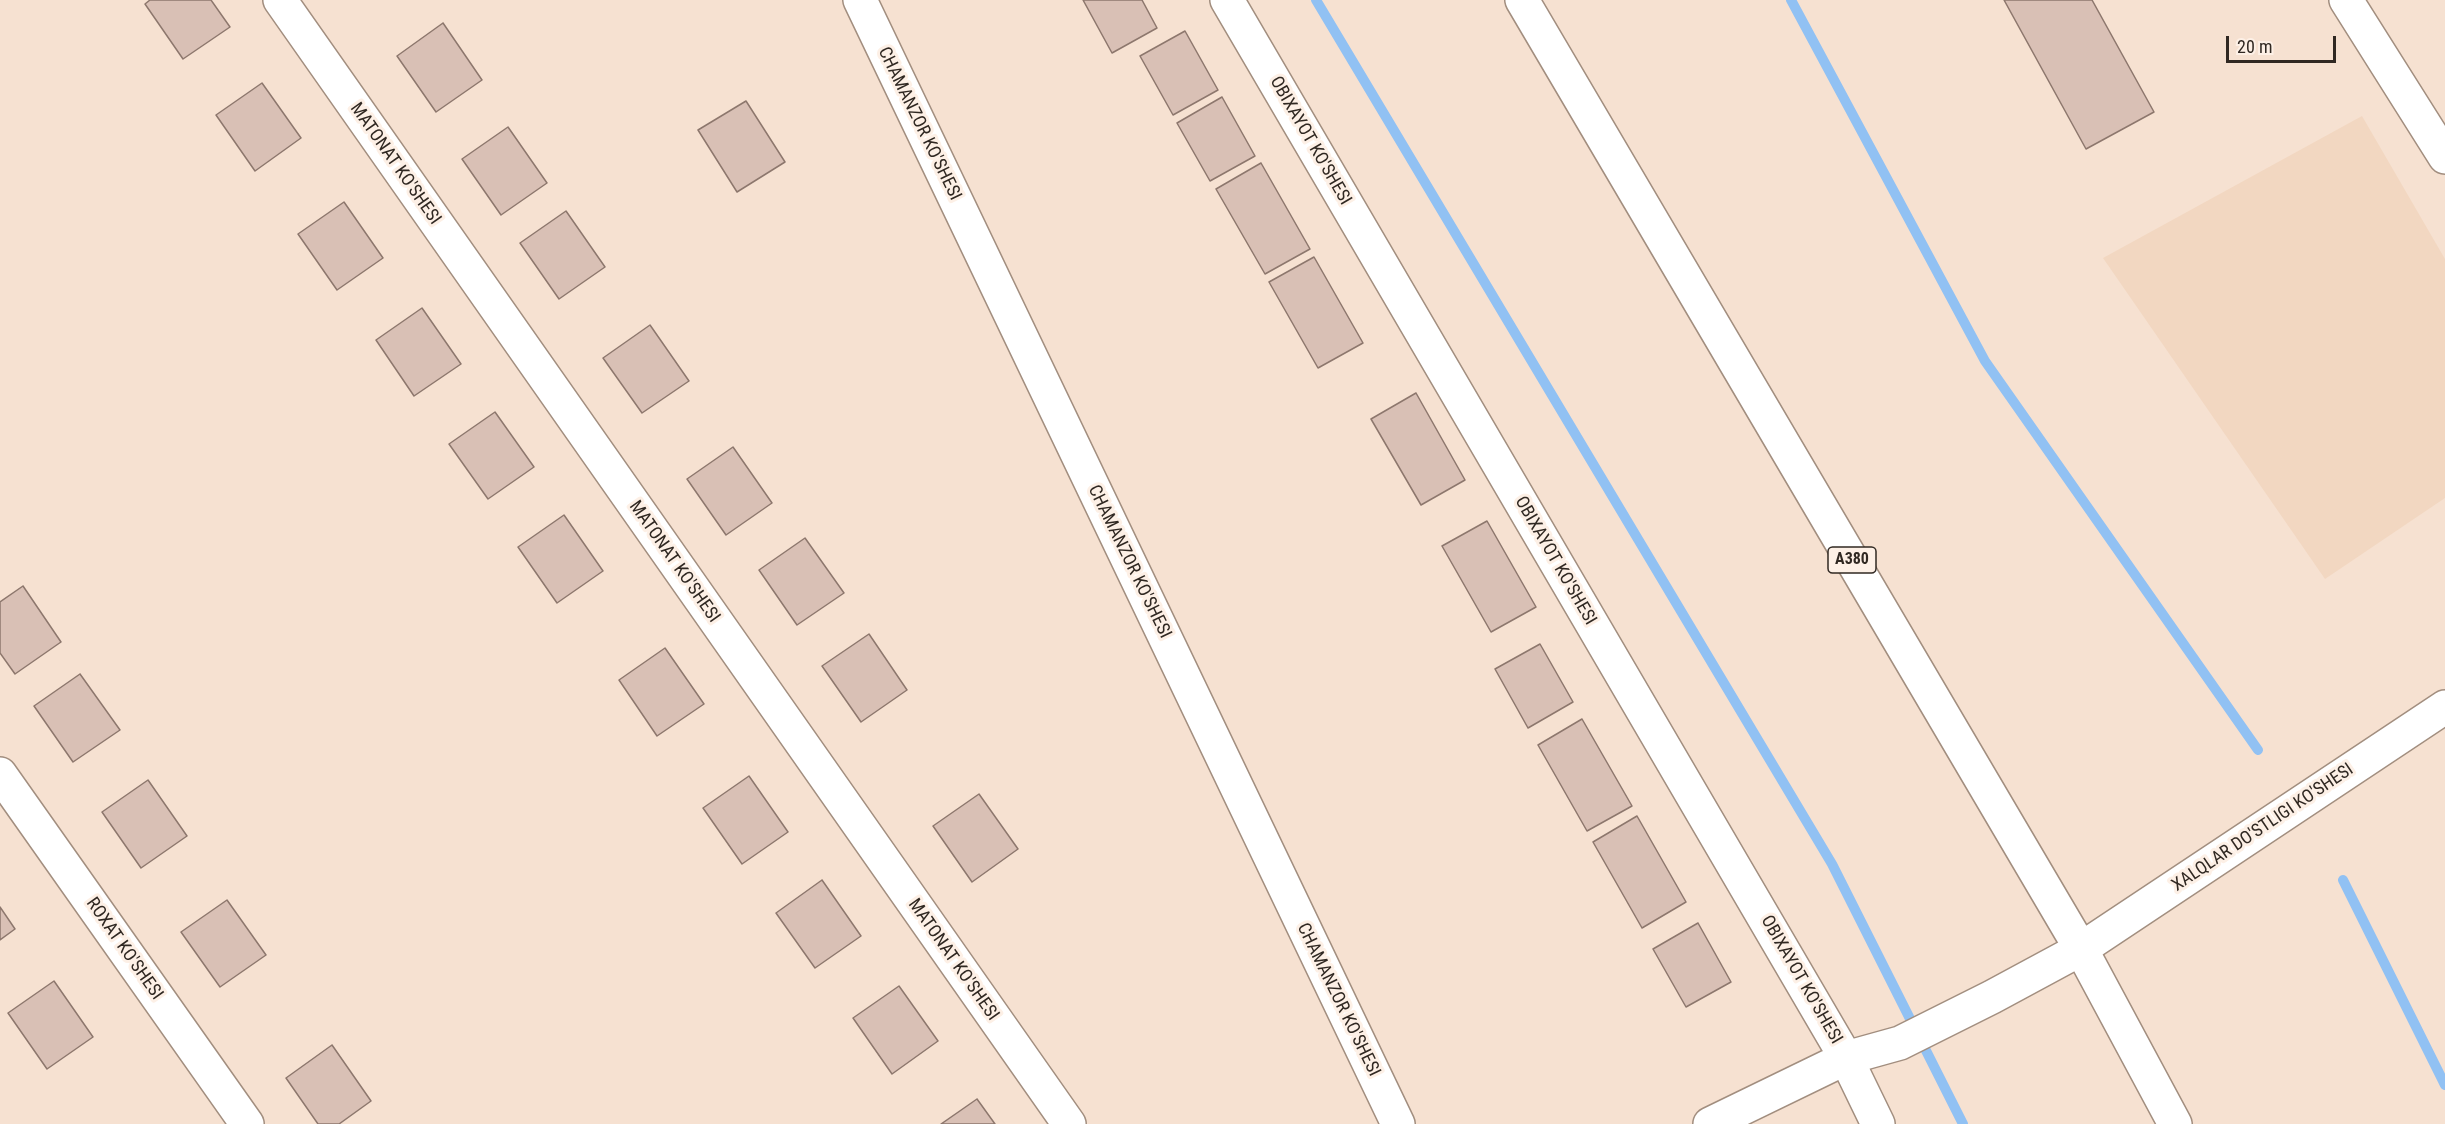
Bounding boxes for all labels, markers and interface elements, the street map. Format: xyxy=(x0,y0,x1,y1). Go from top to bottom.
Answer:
scale bar xyxy=(2229,24,2338,62)
text: 20 m xyxy=(2237,36,2272,57)
street label: CHAMANZOR KO'SHESI xyxy=(873,44,965,204)
street label: OBIXAYOT KO'SHESI xyxy=(1264,73,1356,209)
street label: MATONAT KO'SHESI xyxy=(345,99,445,229)
street label: CHAMANZOR KO'SHESI xyxy=(1083,482,1175,642)
street label: OBIXAYOT KO'SHESI xyxy=(1509,493,1601,629)
street label: MATONAT KO'SHESI xyxy=(624,497,724,627)
road number: A380 xyxy=(1828,547,1876,573)
street label: XALQLAR DO'STLIGI KO'SHESI xyxy=(2168,759,2358,897)
street label: ROXAT KO'SHESI xyxy=(81,894,167,1004)
street label: MATONAT KO'SHESI xyxy=(903,895,1003,1025)
street label: OBIXAYOT KO'SHESI xyxy=(1755,912,1847,1048)
street label: CHAMANZOR KO'SHESI xyxy=(1292,920,1384,1080)

